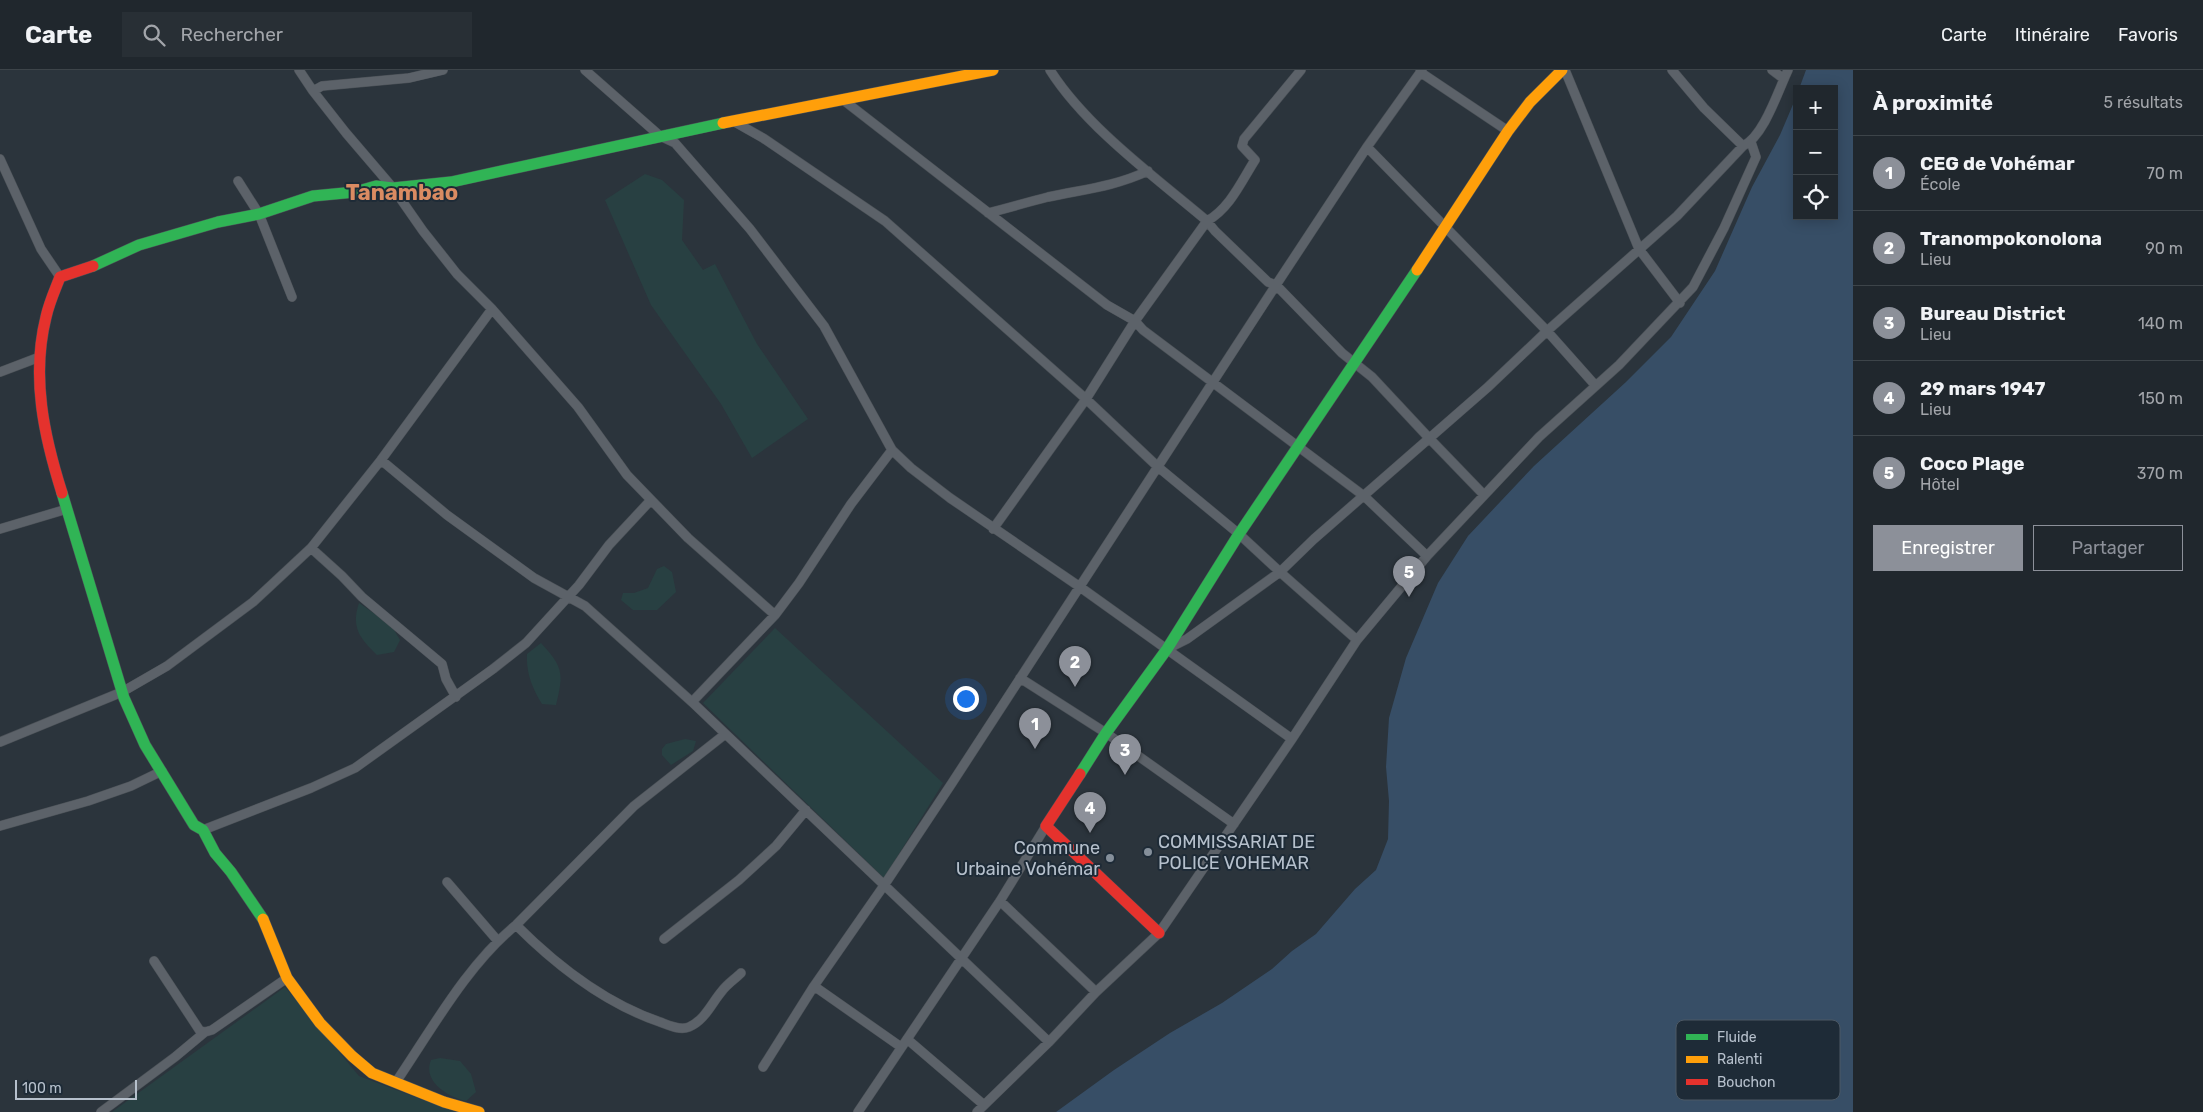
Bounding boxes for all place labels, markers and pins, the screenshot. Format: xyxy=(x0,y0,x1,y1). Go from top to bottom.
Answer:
pin: 5 xyxy=(1393,556,1425,597)
pin: 2 xyxy=(1059,646,1091,687)
pin: 1 xyxy=(1019,708,1051,749)
pin: 3 xyxy=(1109,734,1141,775)
pin: 4 xyxy=(1074,792,1106,833)
place label: COMMISSARIAT DE POLICE VOHEMAR xyxy=(1158,831,1315,874)
place label: Commune Urbaine Vohémar xyxy=(956,837,1100,880)
marker: COMMISSARIAT DE POLICE VOHEMAR xyxy=(1142,846,1154,858)
marker: Commune Urbaine Vohémar xyxy=(1104,852,1116,864)

